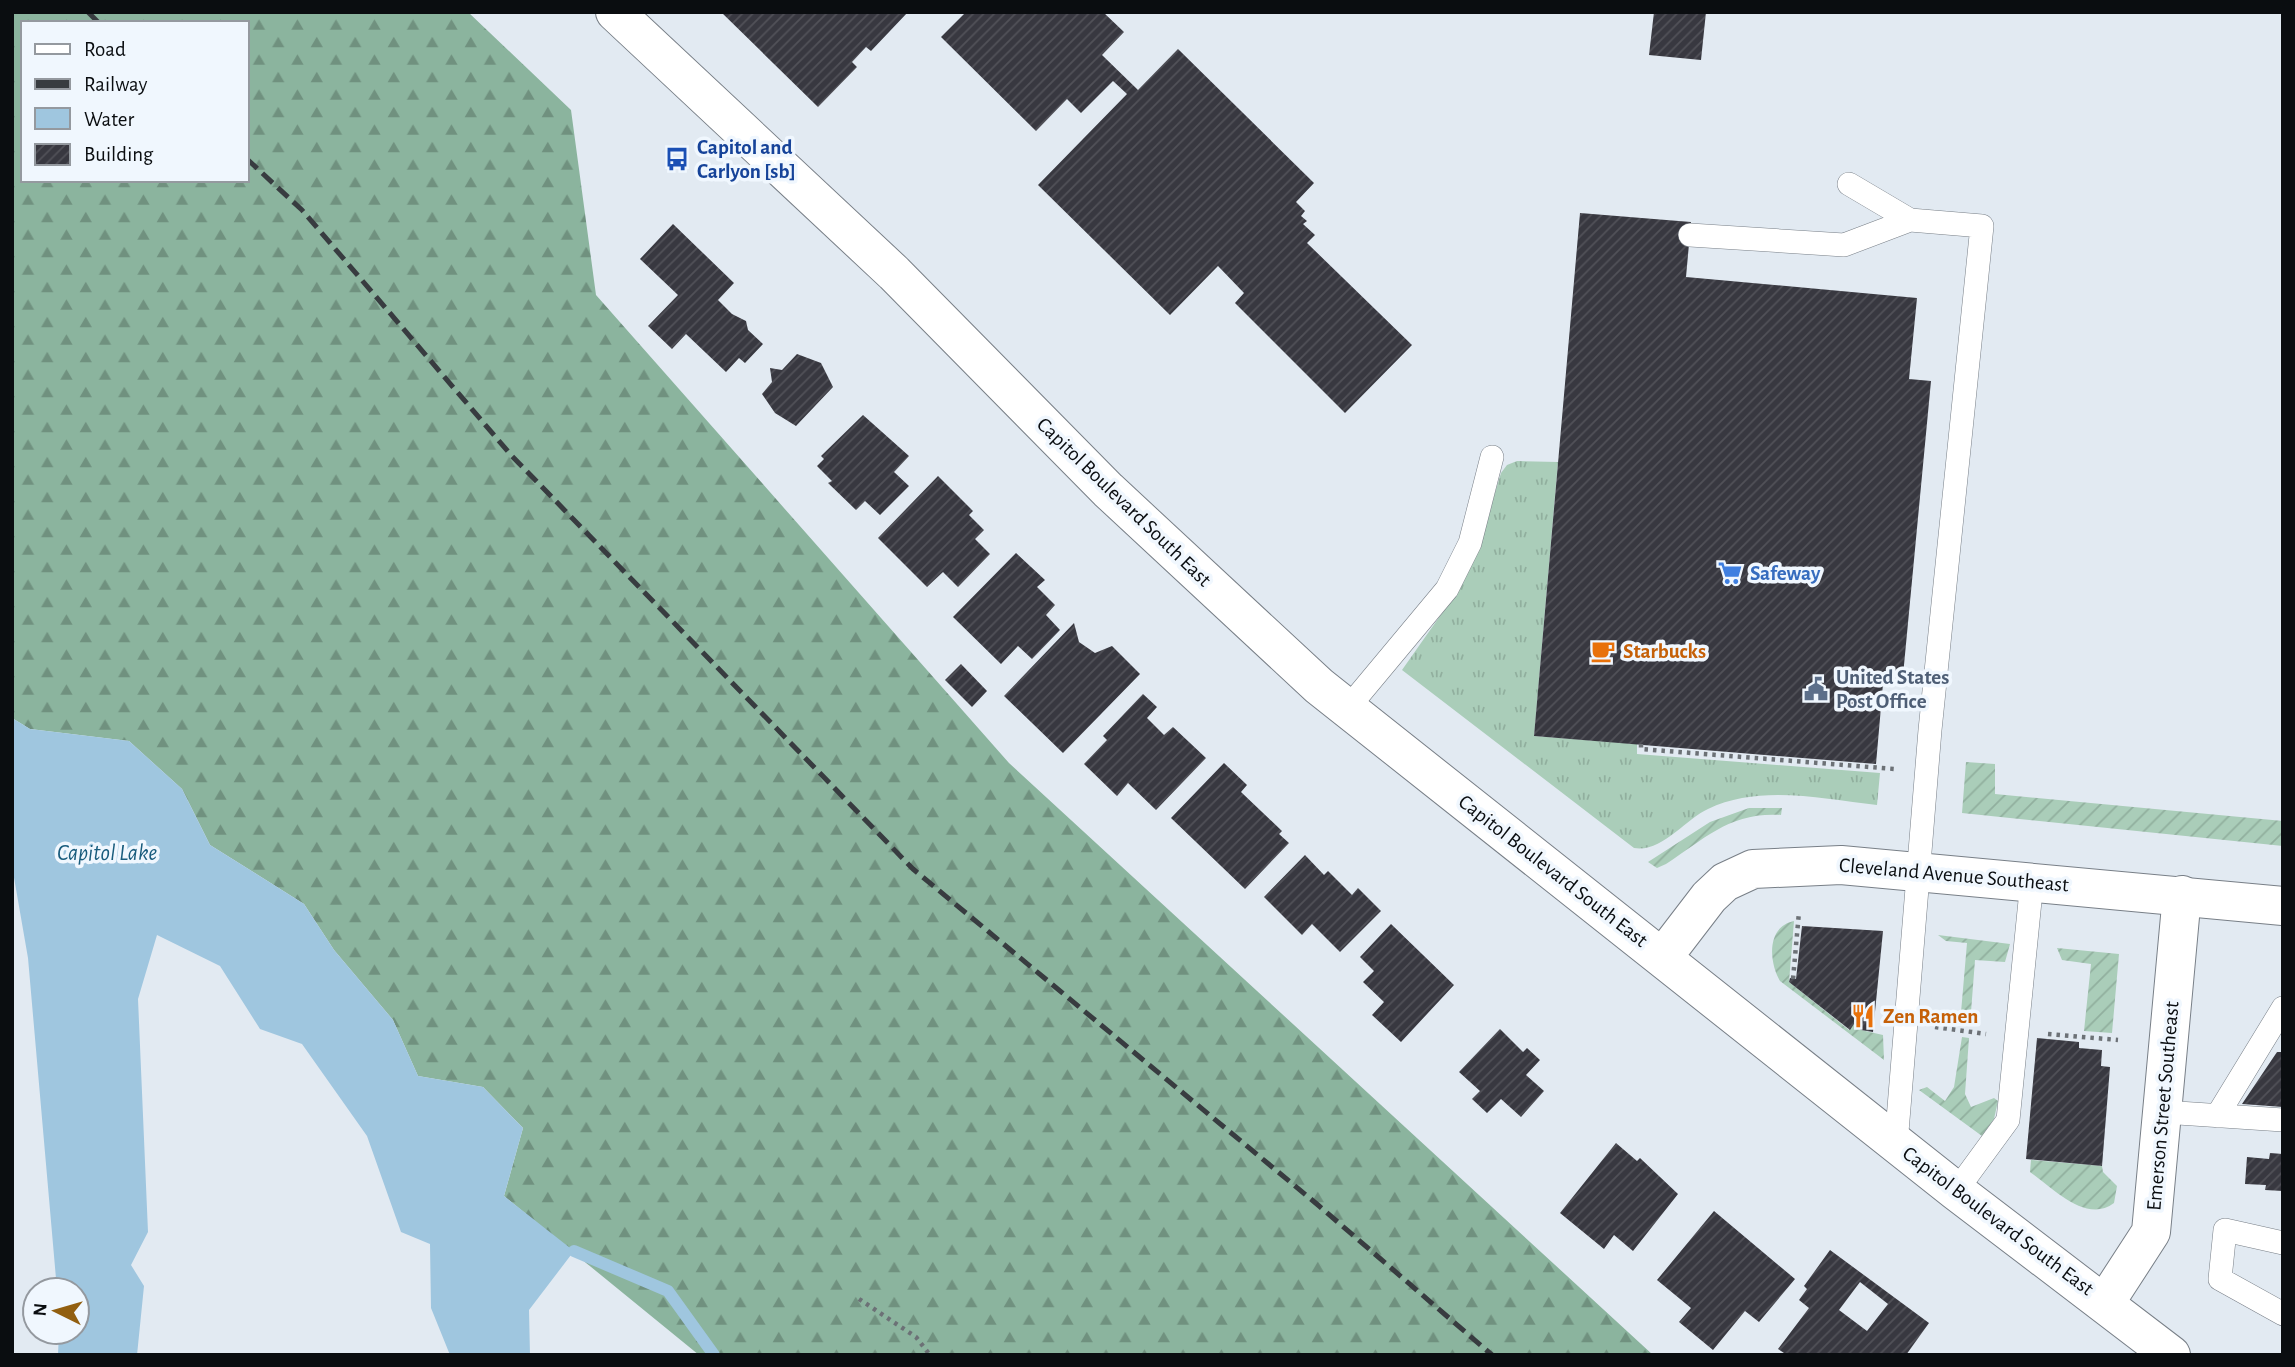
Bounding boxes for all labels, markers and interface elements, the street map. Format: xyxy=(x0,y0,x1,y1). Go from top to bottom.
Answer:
legend xyxy=(21,21,248,182)
text: Road xyxy=(84,39,126,60)
text: Railway xyxy=(84,74,147,95)
text: Water xyxy=(84,109,134,130)
place label: Capitol and Carlyon [sb] xyxy=(697,137,796,182)
text: Building xyxy=(84,144,154,165)
bus stop icon: Capitol and Carlyon [sb] xyxy=(663,145,691,173)
street label: Capitol Boulevard South East xyxy=(1033,413,1215,591)
supermarket icon: Safeway xyxy=(1716,559,1744,587)
place label: Safeway xyxy=(1750,563,1821,584)
cafe icon: Starbucks xyxy=(1589,637,1617,665)
place label: Starbucks xyxy=(1623,641,1706,662)
place label: United States Post Office xyxy=(1836,667,1949,712)
public building icon: United States Post Office xyxy=(1802,675,1830,703)
street label: Capitol Boulevard South East xyxy=(1455,791,1652,951)
water label: Capitol Lake xyxy=(57,842,157,865)
street label: Cleveland Avenue Southeast xyxy=(1838,854,2070,896)
street label: Emerson Street Southeast xyxy=(2143,1000,2183,1212)
restaurant icon: Zen Ramen xyxy=(1849,1002,1877,1030)
place label: Zen Ramen xyxy=(1883,1006,1978,1027)
street label: Capitol Boulevard South East xyxy=(1899,1142,2098,1300)
north arrow xyxy=(21,1276,91,1346)
text: N xyxy=(31,1302,51,1317)

